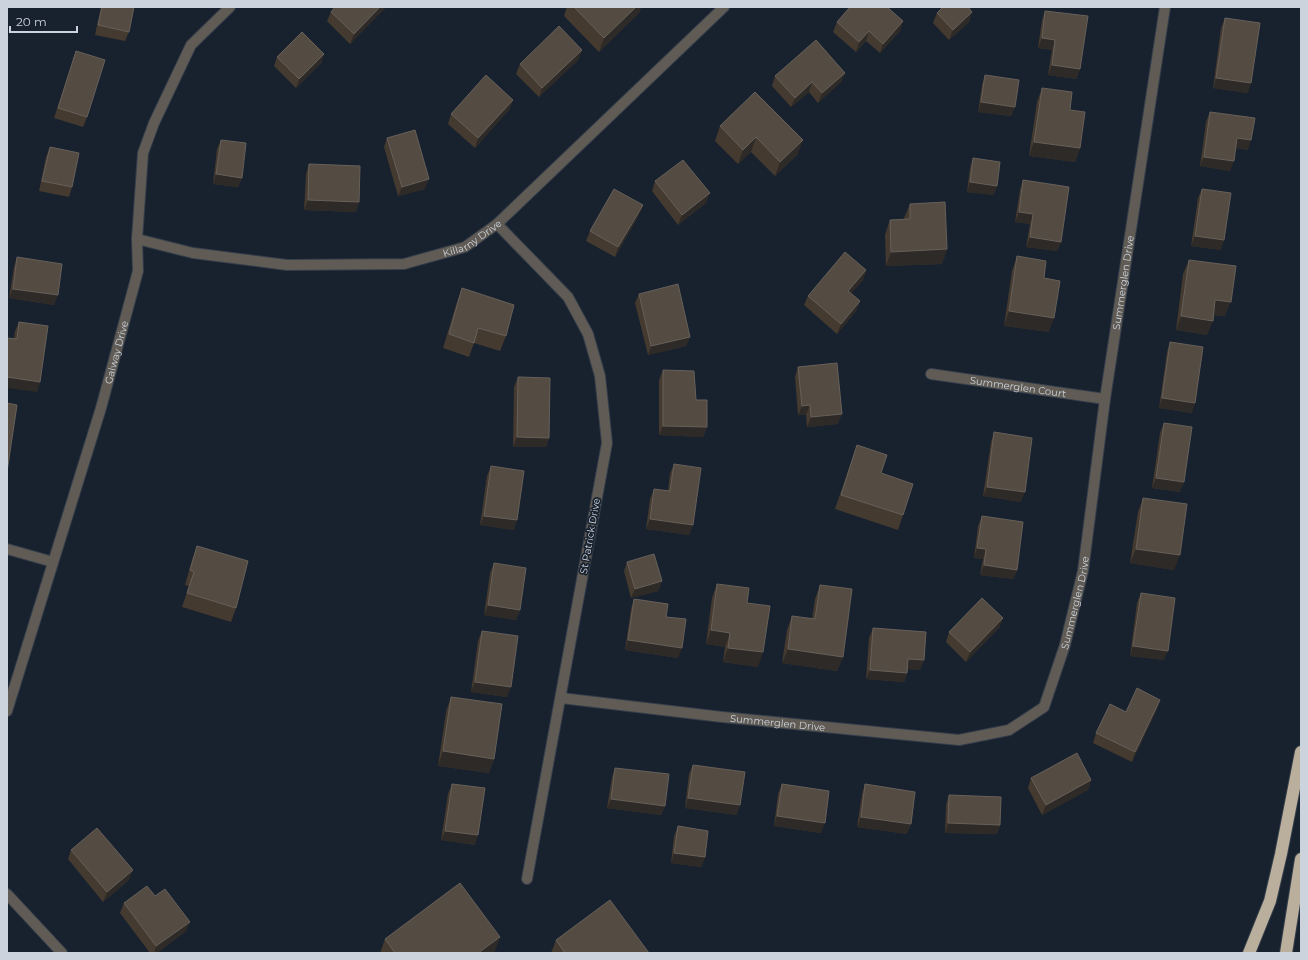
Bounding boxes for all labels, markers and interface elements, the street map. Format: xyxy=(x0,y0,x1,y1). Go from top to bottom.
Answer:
scale bar xyxy=(10,8,77,34)
text: 20 m xyxy=(16,14,47,29)
street label: Killarny Drive xyxy=(441,217,504,259)
street label: Summerglen Drive xyxy=(1109,234,1136,331)
street label: Galway Drive xyxy=(101,319,131,385)
street label: Summerglen Court xyxy=(969,373,1067,400)
street label: St Patrick Drive xyxy=(577,497,603,575)
street label: Summerglen Drive xyxy=(1057,555,1091,651)
street label: Summerglen Drive xyxy=(730,711,826,733)

